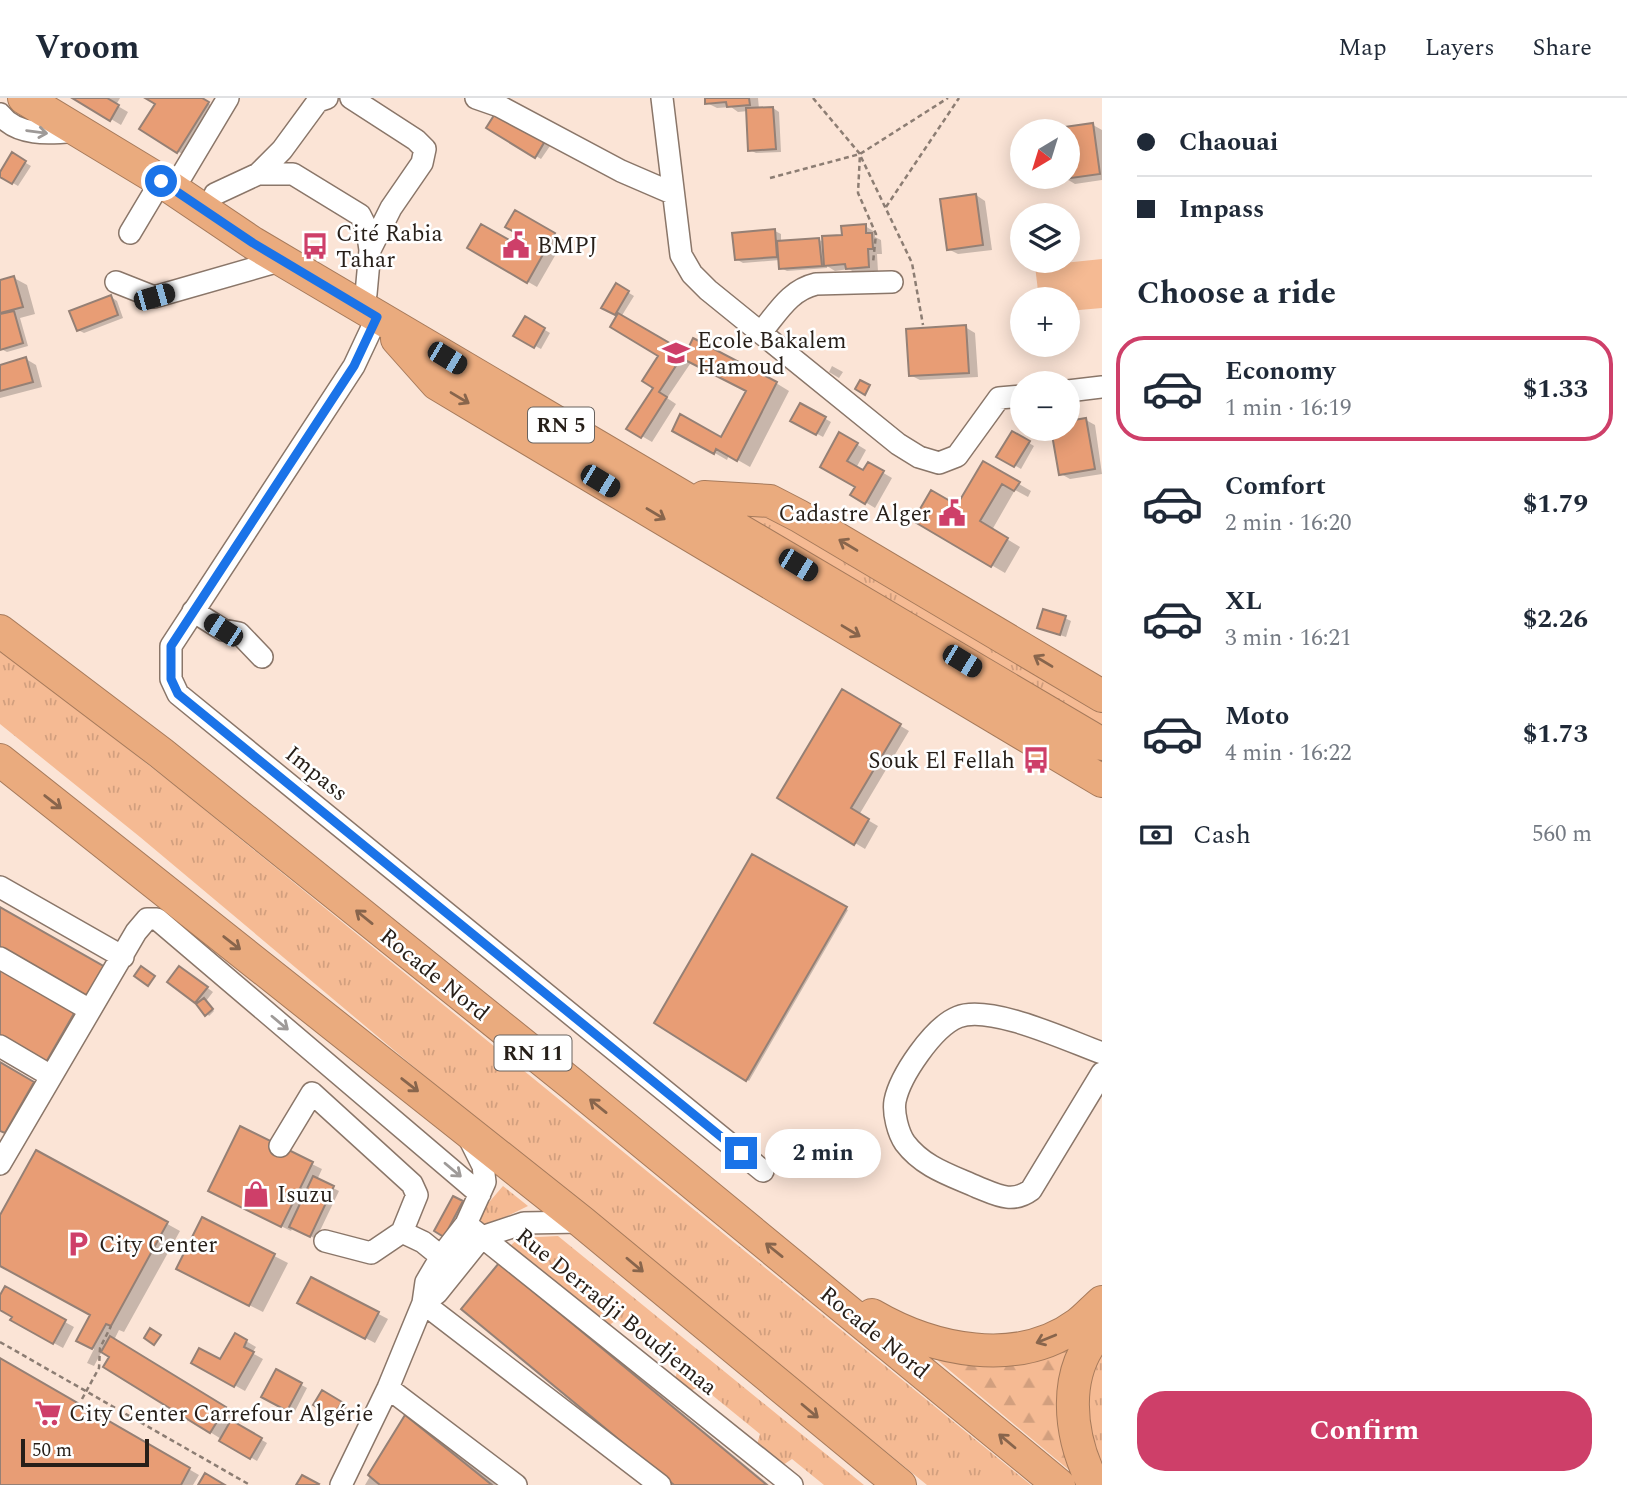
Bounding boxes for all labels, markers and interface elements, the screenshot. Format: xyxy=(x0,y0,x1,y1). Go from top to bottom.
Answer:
text: Vroom xyxy=(35,23,140,73)
text: Map xyxy=(1338,30,1387,66)
text: Layers xyxy=(1425,30,1495,66)
text: Share xyxy=(1533,30,1592,66)
north arrow xyxy=(1010,119,1080,189)
map controls xyxy=(1010,119,1080,441)
text: Chaouai xyxy=(1179,122,1279,162)
one-way arrow xyxy=(25,125,48,138)
route start xyxy=(145,165,177,197)
text: Impass xyxy=(1179,189,1264,229)
button: layers xyxy=(1010,203,1080,273)
place label: Cité Rabia Tahar xyxy=(336,217,443,278)
place label: BMPJ xyxy=(537,229,598,264)
public building icon: BMPJ xyxy=(501,230,531,260)
bus stop icon: Cité Rabia Tahar xyxy=(300,231,330,261)
text: Choose a ride xyxy=(1137,269,1336,318)
car xyxy=(131,281,178,313)
button: + xyxy=(1010,287,1080,357)
place label: Ecole Bakalem Hamoud xyxy=(697,324,847,385)
car xyxy=(424,338,471,378)
school or university icon: Ecole Bakalem Hamoud xyxy=(661,338,691,368)
text: Economy xyxy=(1225,351,1335,391)
icon: car xyxy=(1141,357,1204,420)
text: $1.33 xyxy=(1523,369,1588,409)
button: − xyxy=(1010,371,1080,441)
one-way arrow xyxy=(450,391,470,405)
text: 1 min · 16:19 xyxy=(1225,391,1352,426)
road number: RN 5 xyxy=(528,408,594,442)
car xyxy=(577,461,624,501)
text: Comfort xyxy=(1225,466,1326,506)
icon: car xyxy=(1141,472,1204,535)
text: $1.79 xyxy=(1523,484,1588,524)
place label: Cadastre Alger xyxy=(778,497,931,532)
public building icon: Cadastre Alger xyxy=(937,498,967,528)
text: 2 min · 16:20 xyxy=(1225,506,1352,541)
one-way arrow xyxy=(645,508,665,522)
one-way arrow xyxy=(838,537,858,551)
car xyxy=(775,545,822,585)
text: XL xyxy=(1225,581,1262,621)
icon: car xyxy=(1141,587,1204,650)
text: $2.26 xyxy=(1523,599,1588,639)
car xyxy=(200,610,247,650)
text: 3 min · 16:21 xyxy=(1225,621,1352,656)
one-way arrow xyxy=(841,624,861,638)
car xyxy=(939,641,986,681)
one-way arrow xyxy=(1034,654,1054,668)
text: Moto xyxy=(1225,696,1289,736)
icon: car xyxy=(1141,702,1204,765)
text: $1.73 xyxy=(1523,714,1588,754)
text: 4 min · 16:22 xyxy=(1225,736,1352,771)
street label: Impass xyxy=(277,738,355,811)
place label: Souk El Fellah xyxy=(868,744,1015,779)
bus stop icon: Souk El Fellah xyxy=(1021,745,1051,775)
one-way arrow xyxy=(44,794,62,810)
text: Cash xyxy=(1193,815,1251,855)
icon: cash xyxy=(1137,816,1175,854)
text: 560 m xyxy=(1532,817,1592,852)
one-way arrow xyxy=(355,909,373,925)
street label: Rocade Nord xyxy=(372,920,497,1031)
one-way arrow xyxy=(222,936,240,951)
one-way arrow xyxy=(270,1015,288,1031)
road number: RN 11 xyxy=(494,1035,572,1070)
one-way arrow xyxy=(400,1077,419,1092)
one-way arrow xyxy=(590,1098,608,1114)
callout: 2 min xyxy=(766,1128,881,1178)
text: 2 min xyxy=(792,1136,854,1171)
route end xyxy=(725,1137,757,1169)
one-way arrow xyxy=(443,1162,461,1178)
place label: Isuzu xyxy=(277,1178,333,1213)
shop icon: Isuzu xyxy=(241,1179,271,1209)
street label: Rue Derradji Boudjemaa xyxy=(508,1220,725,1405)
place label: City Center xyxy=(99,1228,217,1263)
parking icon: City Center xyxy=(63,1229,93,1259)
one-way arrow xyxy=(766,1242,784,1257)
one-way arrow xyxy=(625,1258,643,1273)
street label: Rocade Nord xyxy=(812,1278,937,1389)
one-way arrow xyxy=(1036,1334,1057,1347)
button: Confirm xyxy=(1137,1391,1592,1471)
place label: City Center Carrefour Algérie xyxy=(69,1397,373,1432)
supermarket icon: City Center Carrefour Algérie xyxy=(33,1398,63,1428)
one-way arrow xyxy=(800,1403,818,1418)
one-way arrow xyxy=(998,1433,1016,1449)
scale bar xyxy=(21,1436,149,1468)
text: 50 m xyxy=(32,1436,72,1465)

